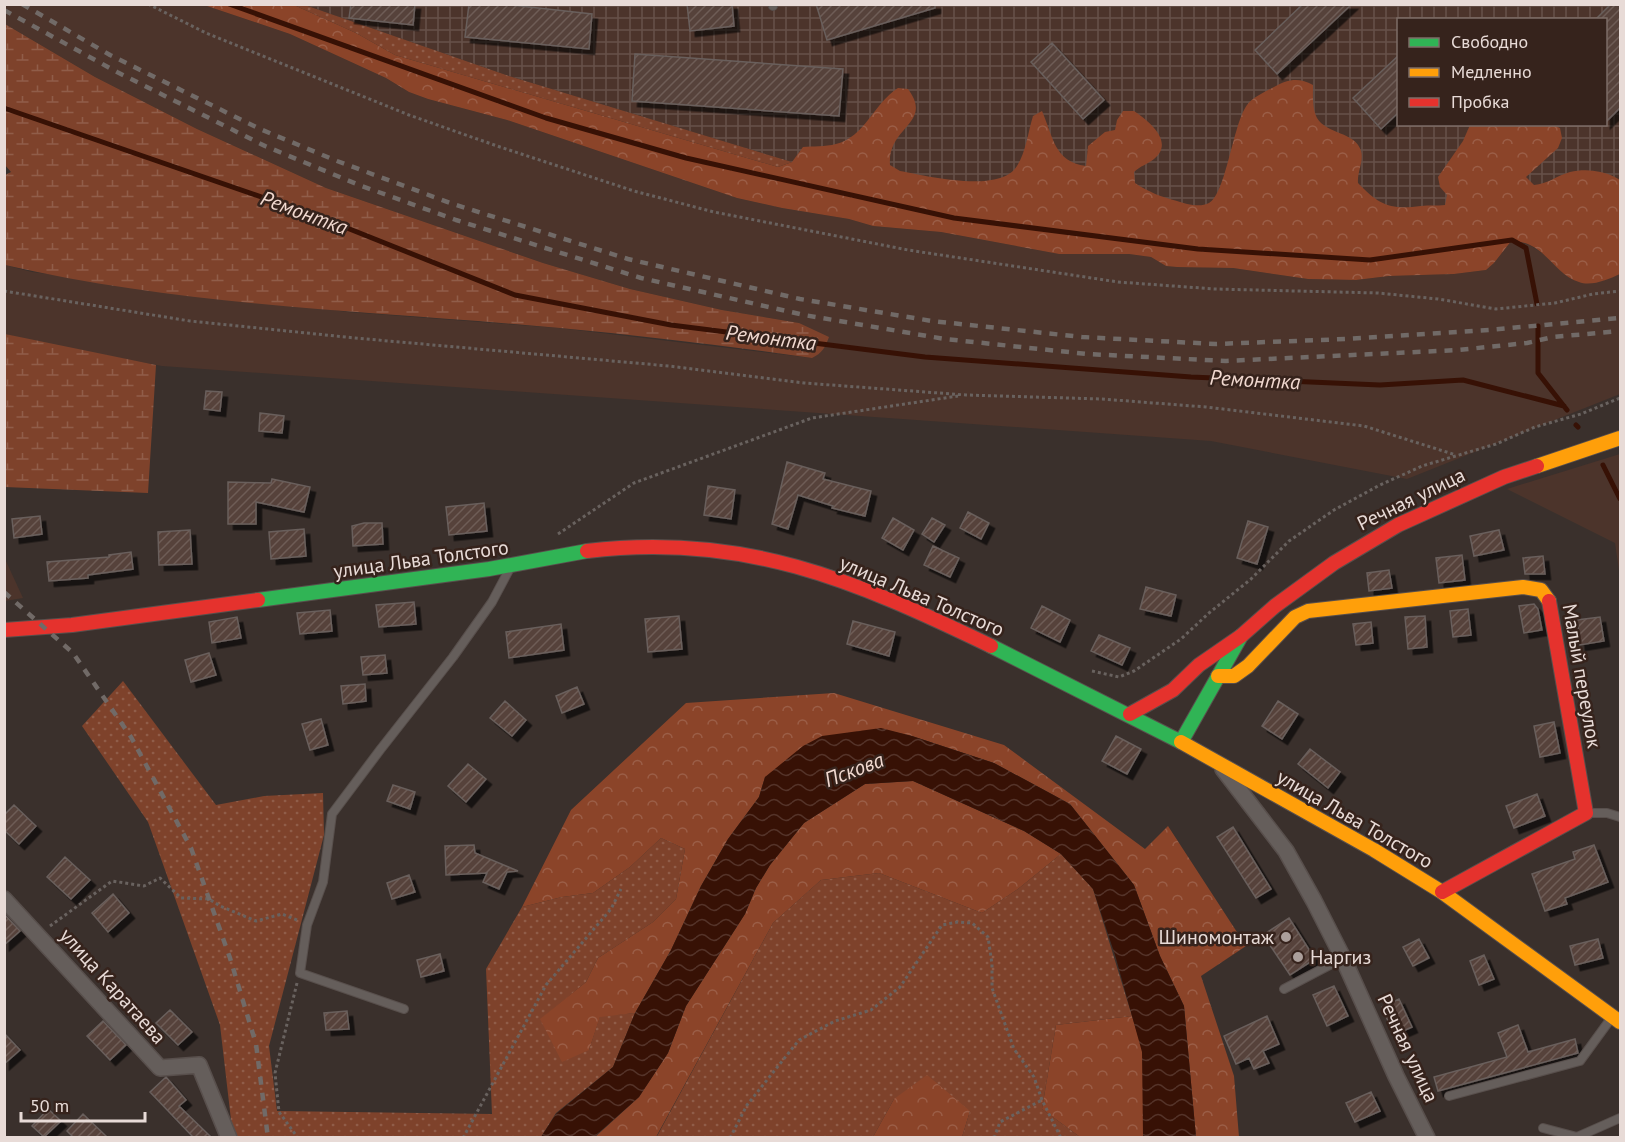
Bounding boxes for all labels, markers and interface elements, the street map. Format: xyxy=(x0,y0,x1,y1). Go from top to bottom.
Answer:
legend xyxy=(1397,18,1607,126)
text: Свободно xyxy=(1451,30,1528,53)
text: Медленно xyxy=(1451,60,1532,83)
text: Пробка xyxy=(1451,90,1509,113)
water label: Ремонтка xyxy=(257,184,352,241)
water label: Ремонтка xyxy=(724,319,819,357)
water label: Ремонтка xyxy=(1209,364,1302,395)
street label: Речная улица xyxy=(1353,462,1469,536)
street label: улица Льва Толстого xyxy=(332,534,510,584)
street label: улица Льва Толстого xyxy=(836,550,1008,642)
street label: Малый переулок xyxy=(1557,602,1608,751)
water label: Пскова xyxy=(820,746,888,793)
street label: улица Льва Толстого xyxy=(1272,764,1438,874)
street label: улица Каратаева xyxy=(54,923,172,1049)
place label: Шиномонтаж xyxy=(1159,924,1275,950)
marker: Шиномонтаж xyxy=(1279,930,1293,944)
place label: Наргиз xyxy=(1310,944,1371,970)
marker: Наргиз xyxy=(1291,950,1305,964)
street label: Речная улица xyxy=(1372,990,1444,1106)
scale bar xyxy=(21,1085,146,1123)
text: 50 m xyxy=(30,1094,69,1117)

